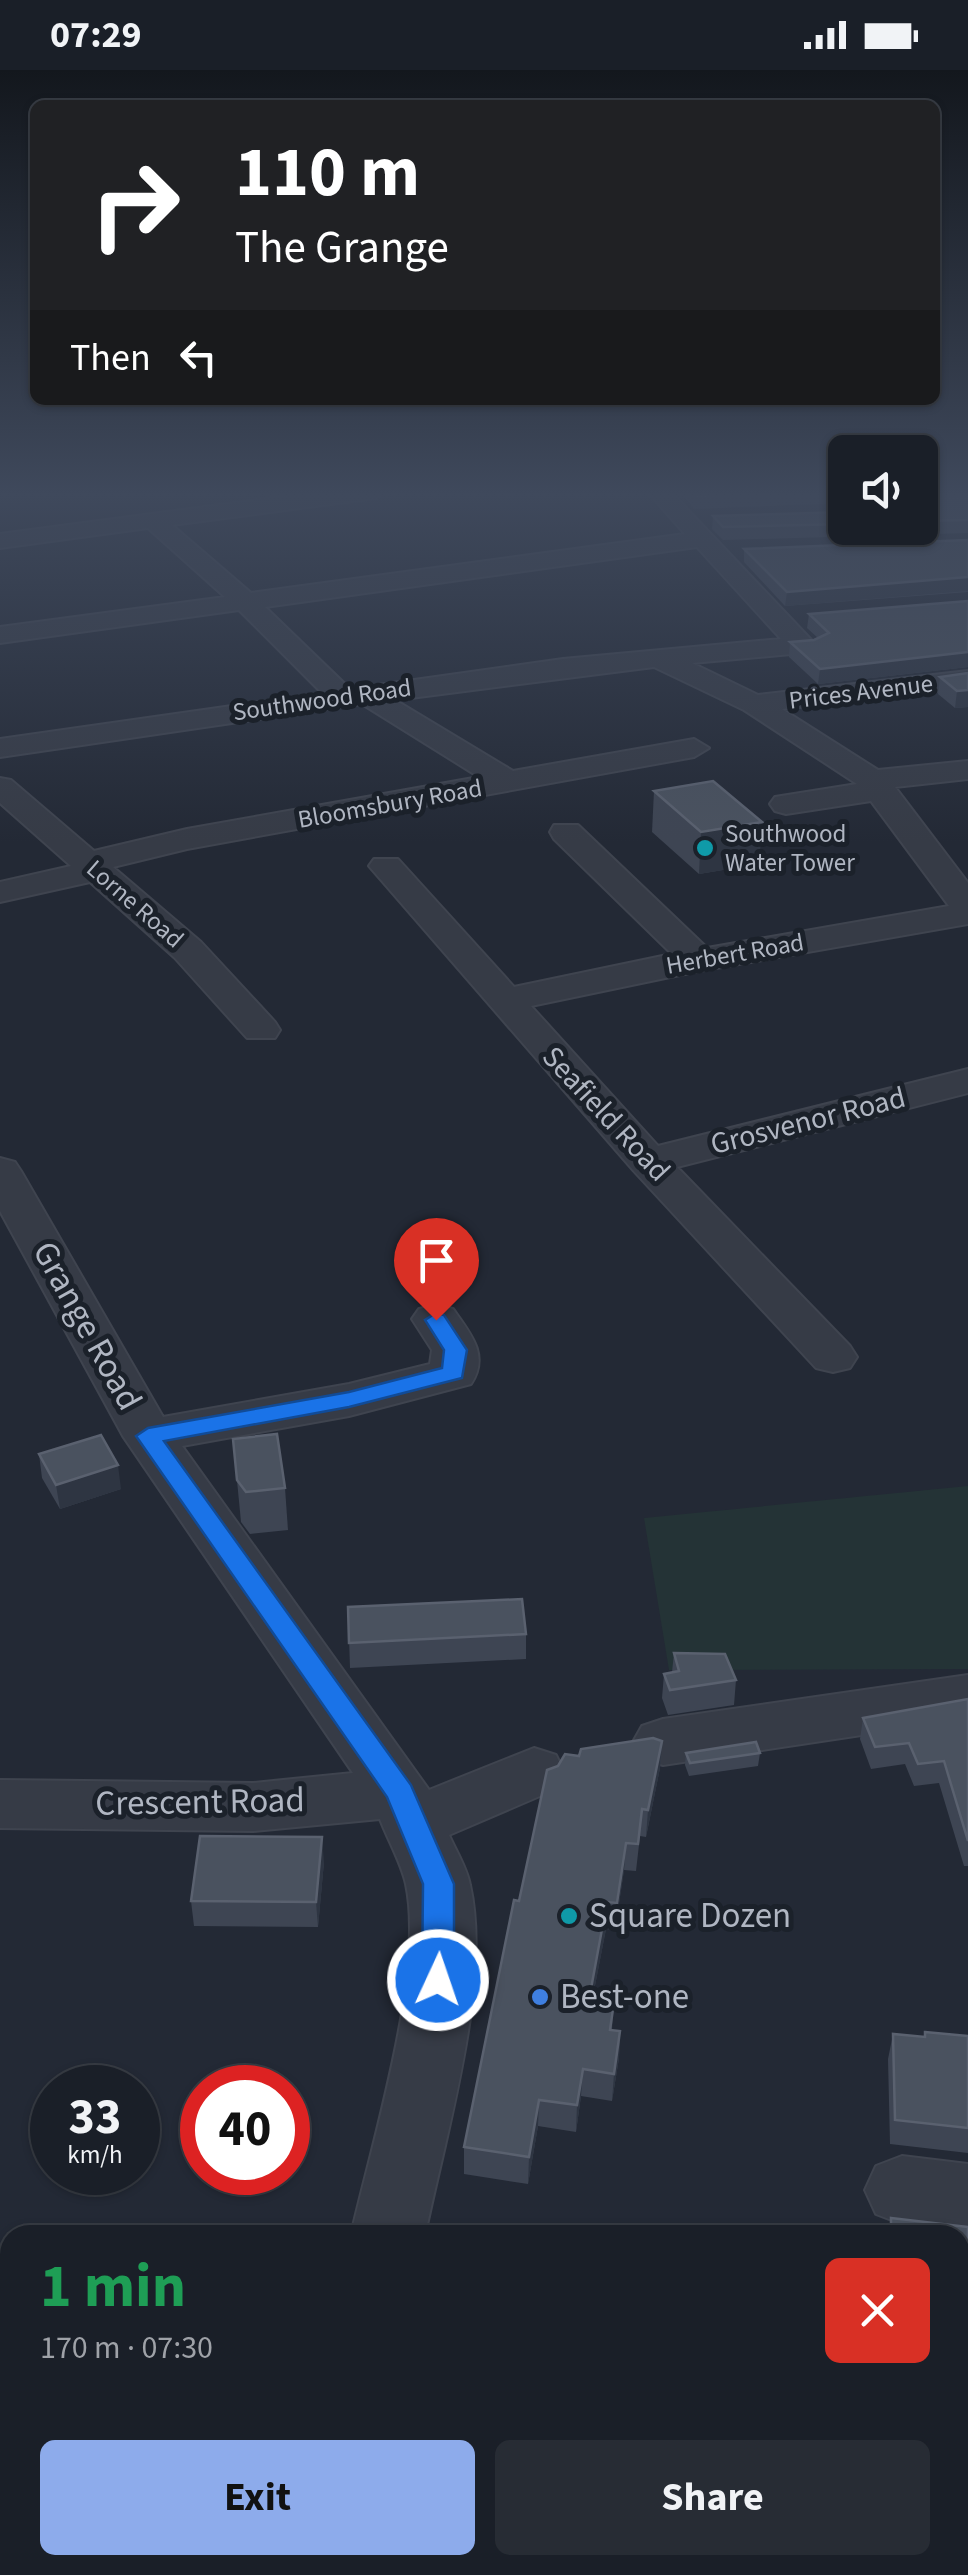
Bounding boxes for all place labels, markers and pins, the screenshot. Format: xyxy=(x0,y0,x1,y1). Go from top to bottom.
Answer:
place label: Southwood Water Tower xyxy=(725,816,855,881)
marker: Southwood Water Tower xyxy=(694,837,716,859)
pin xyxy=(394,1218,479,1321)
place label: Square Dozen xyxy=(589,1891,791,1941)
marker: Square Dozen xyxy=(558,1905,580,1927)
place label: Best-one xyxy=(560,1972,689,2022)
marker: Best-one xyxy=(529,1986,551,2008)

